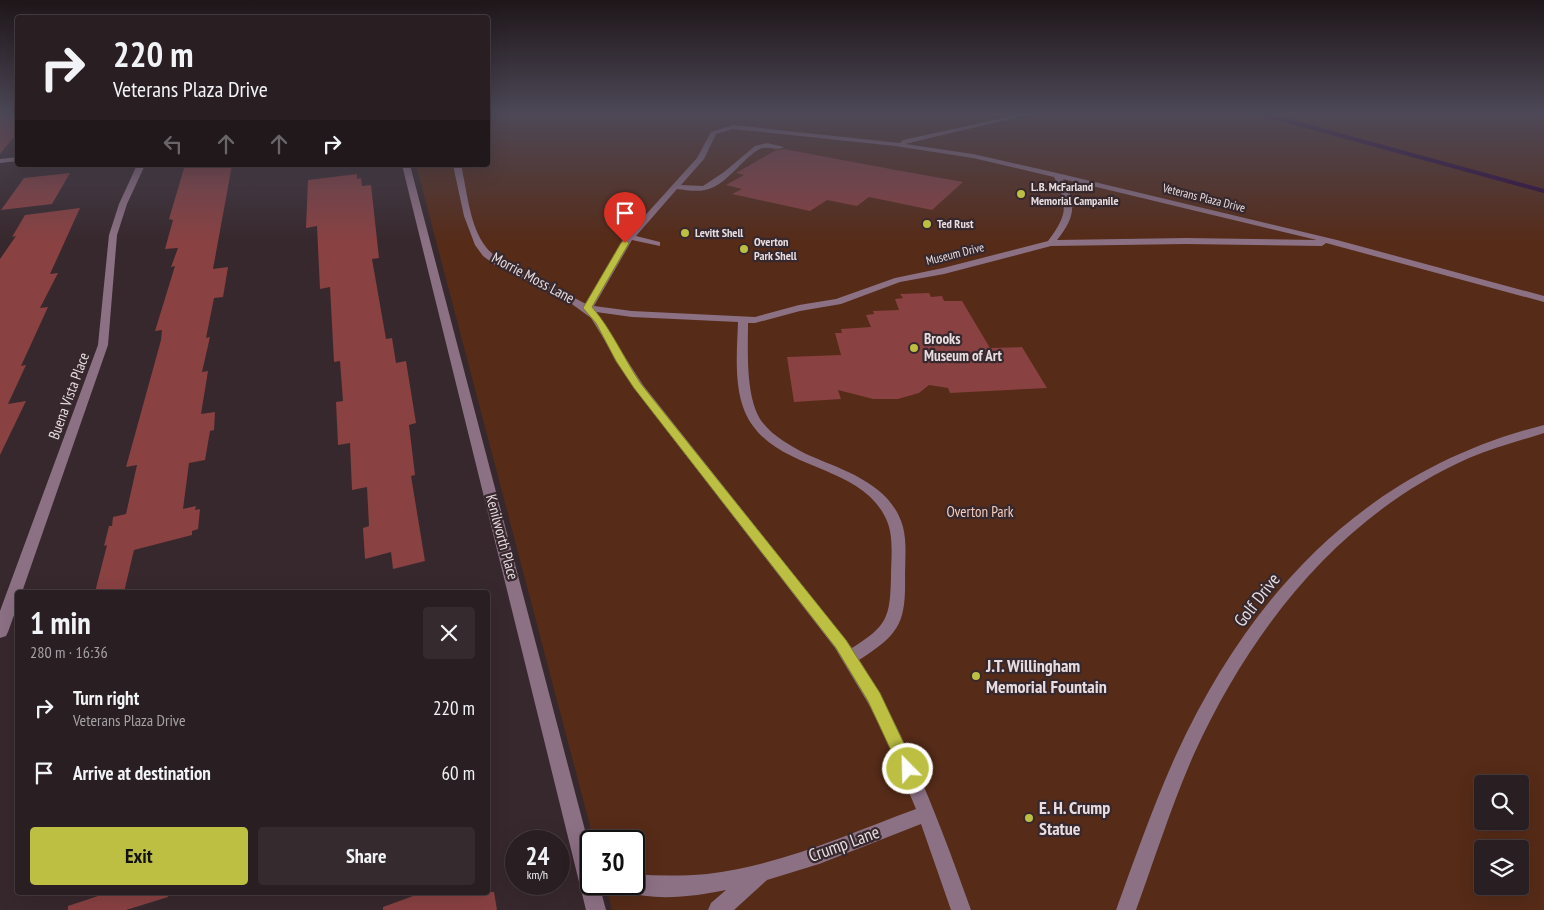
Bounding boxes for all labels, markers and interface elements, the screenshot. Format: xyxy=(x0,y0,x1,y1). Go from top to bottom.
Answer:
text: 220 m xyxy=(113,31,194,77)
icon: right xyxy=(30,35,95,100)
text: Veterans Plaza Drive xyxy=(113,75,268,103)
icon: left xyxy=(159,130,187,158)
icon: ahead xyxy=(212,130,240,158)
icon: ahead xyxy=(265,130,293,158)
icon: right xyxy=(318,130,346,158)
place label: L.B. McFarland Memorial Campanile xyxy=(1031,179,1119,208)
street label: Veterans Plaza Drive xyxy=(1160,180,1247,215)
marker: L.B. McFarland Memorial Campanile xyxy=(1015,188,1027,200)
pin xyxy=(604,192,646,243)
icon: arrive xyxy=(611,199,639,227)
place label: Ted Rust xyxy=(937,216,974,231)
marker: Ted Rust xyxy=(921,218,933,230)
place label: Levitt Shell xyxy=(695,225,743,240)
marker: Levitt Shell xyxy=(679,227,691,239)
place label: Overton Park Shell xyxy=(754,234,797,263)
street label: Museum Drive xyxy=(924,239,985,268)
marker: Overton Park Shell xyxy=(738,243,750,255)
street label: Morrie Moss Lane xyxy=(489,248,578,307)
place label: Brooks Museum of Art xyxy=(924,329,1002,365)
marker: Brooks Museum of Art xyxy=(908,342,920,354)
street label: Buena Vista Place xyxy=(44,350,93,442)
street label: Kenilworth Place xyxy=(482,492,523,582)
park label: Overton Park xyxy=(946,502,1014,521)
street label: Golf Drive xyxy=(1228,568,1285,631)
text: 1 min xyxy=(30,603,91,642)
button: close xyxy=(423,607,475,659)
text: 280 m · 16:36 xyxy=(30,642,108,662)
place label: J.T. Willingham Memorial Fountain xyxy=(985,654,1107,698)
marker: J.T. Willingham Memorial Fountain xyxy=(970,670,982,682)
text: Turn right xyxy=(73,686,139,710)
icon: right xyxy=(30,694,58,722)
text: 220 m xyxy=(433,696,475,720)
text: Veterans Plaza Drive xyxy=(73,710,186,730)
position arrow xyxy=(881,742,933,794)
icon: arrive xyxy=(30,759,58,787)
text: Arrive at destination xyxy=(73,761,211,785)
text: 60 m xyxy=(442,761,475,785)
map controls xyxy=(1474,775,1529,895)
button: search xyxy=(1474,775,1529,830)
place label: E. H. Crump Statue xyxy=(1039,796,1110,840)
marker: E. H. Crump Statue xyxy=(1023,812,1035,824)
street label: Crump Lane xyxy=(805,820,882,867)
button: Exit xyxy=(30,827,248,885)
button: Share xyxy=(258,827,475,885)
speed limit sign: 30 xyxy=(580,830,645,895)
text: 24 xyxy=(526,840,549,872)
button: layers xyxy=(1474,840,1529,895)
text: km/h xyxy=(527,867,548,882)

